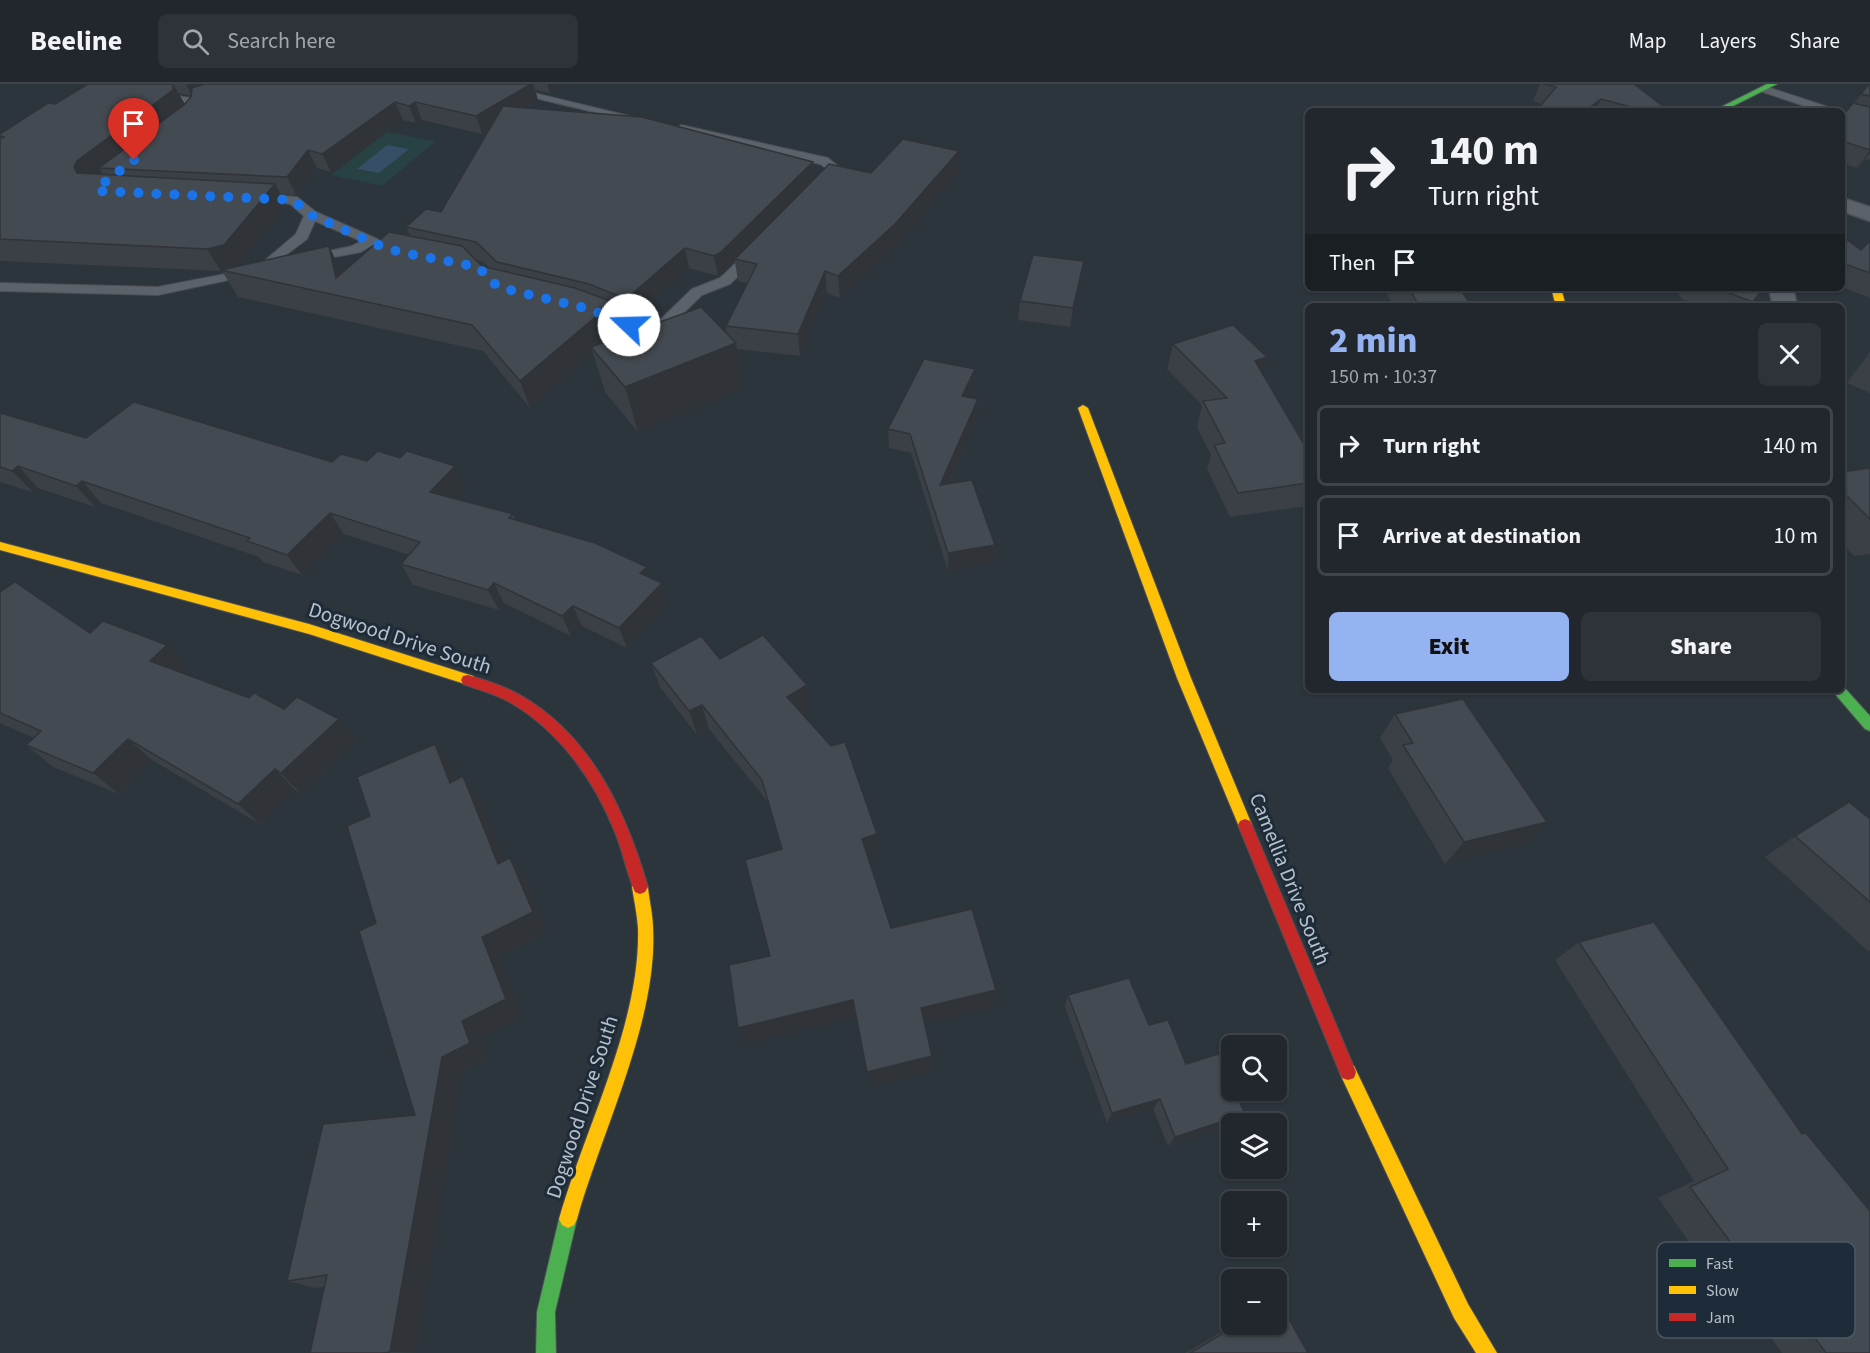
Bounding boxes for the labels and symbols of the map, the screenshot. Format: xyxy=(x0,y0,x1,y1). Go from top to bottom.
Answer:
pin xyxy=(108,98,159,160)
position arrow xyxy=(597,293,661,357)
street label: Dogwood Drive South xyxy=(305,594,495,682)
street label: Camellia Drive South xyxy=(1242,788,1338,970)
street label: Dogwood Drive South xyxy=(538,1012,626,1202)
legend xyxy=(1657,1242,1855,1338)
text: Fast xyxy=(1706,1253,1734,1275)
text: Slow xyxy=(1706,1280,1739,1302)
text: Jam xyxy=(1706,1307,1735,1329)

